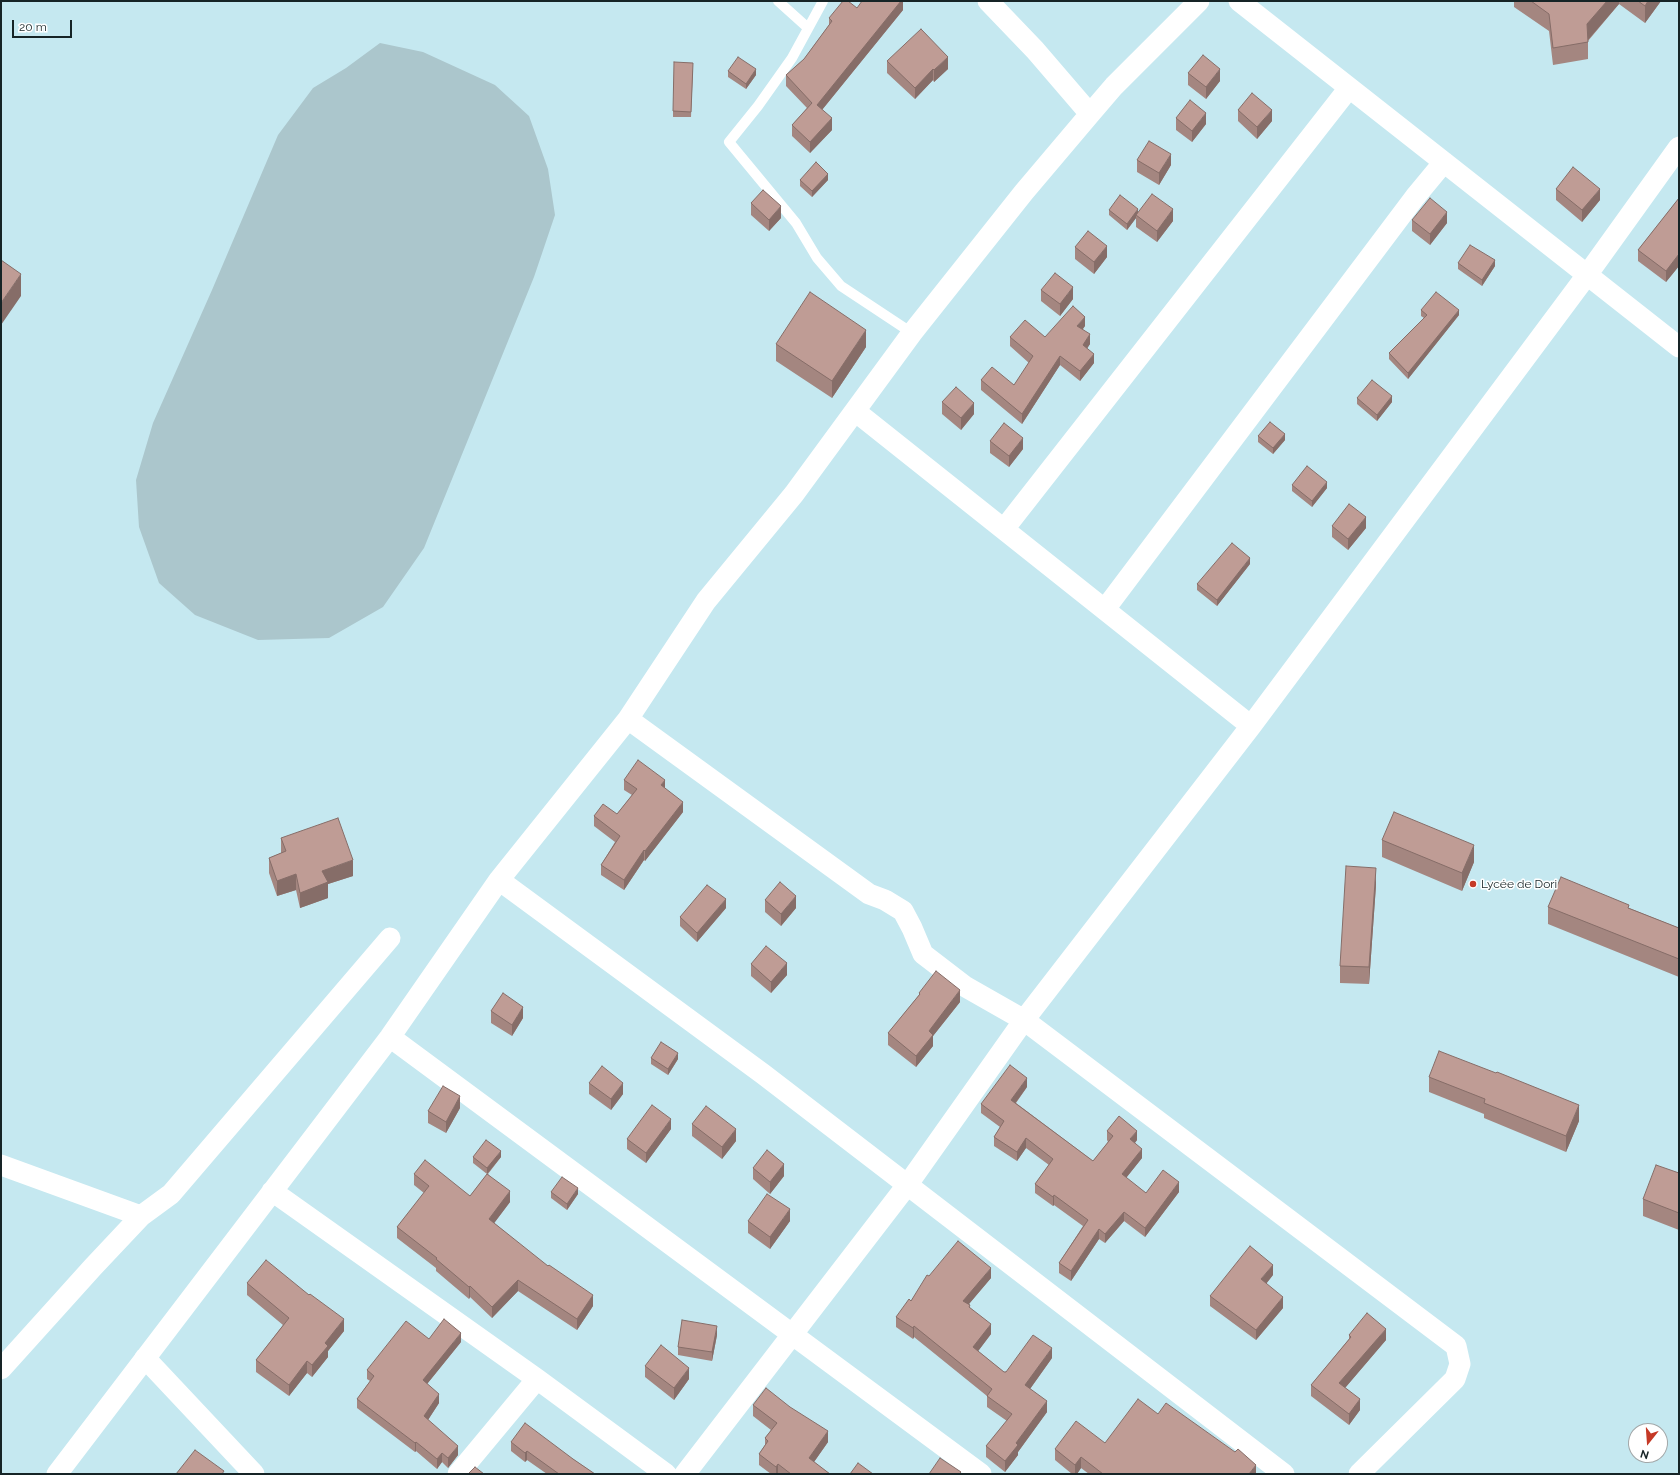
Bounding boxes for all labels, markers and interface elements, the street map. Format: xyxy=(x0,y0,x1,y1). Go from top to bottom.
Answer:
scale bar xyxy=(14,12,74,38)
text: 20 m xyxy=(19,20,47,34)
place label: Lycée de Dori xyxy=(1481,877,1557,891)
marker: Lycée de Dori xyxy=(1468,879,1478,889)
north arrow xyxy=(1628,1423,1668,1463)
text: N xyxy=(1639,1447,1651,1461)

